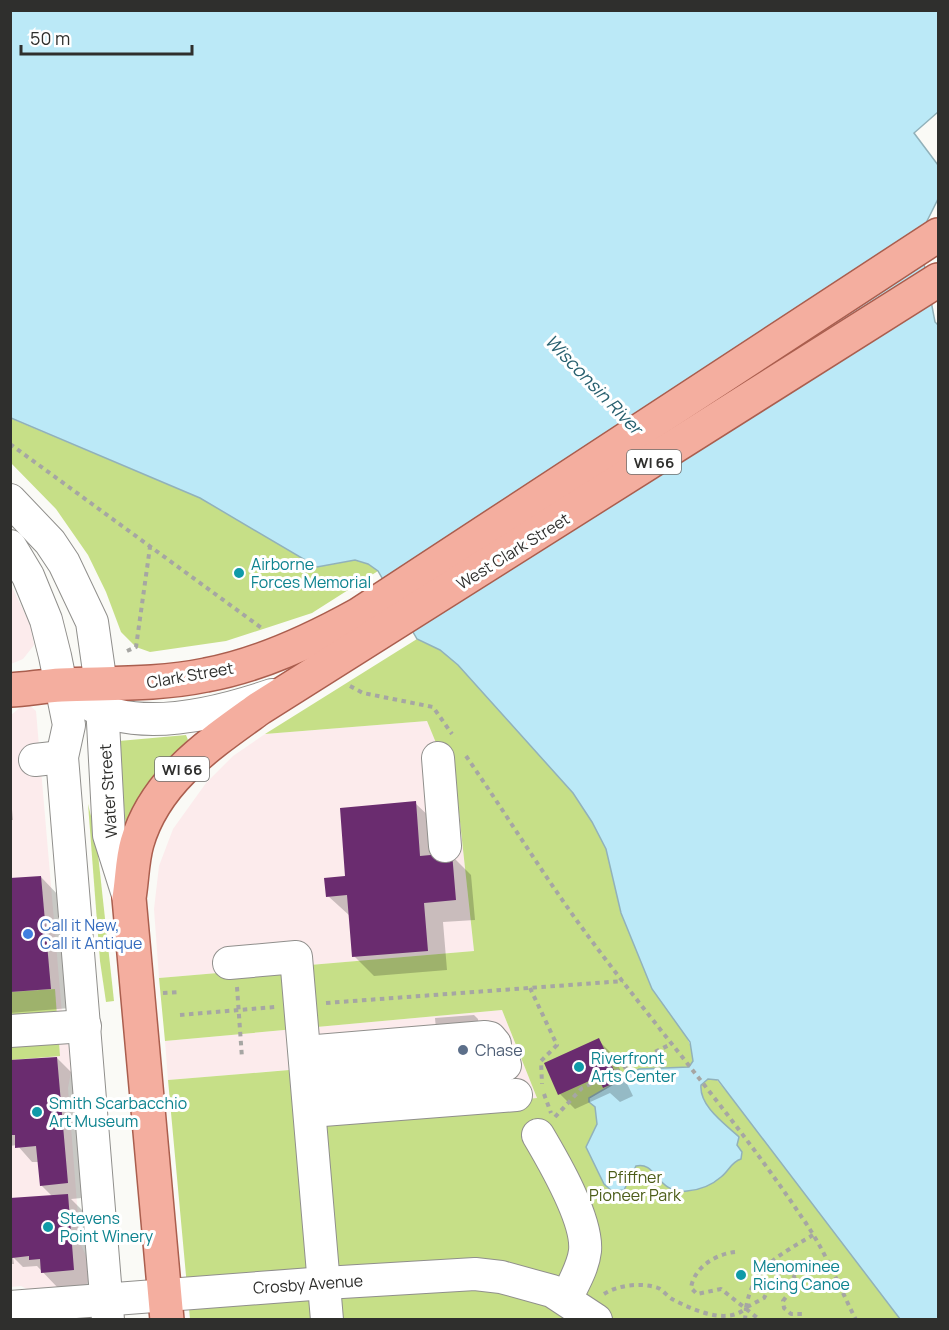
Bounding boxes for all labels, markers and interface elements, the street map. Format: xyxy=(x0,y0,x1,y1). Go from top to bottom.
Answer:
scale bar xyxy=(21,18,192,56)
text: 50 m xyxy=(30,26,70,50)
water label: Wisconsin River xyxy=(540,329,650,441)
road number: WI 66 xyxy=(627,450,681,474)
street label: West Clark Street xyxy=(452,507,574,595)
place label: Airborne Forces Memorial xyxy=(251,553,371,593)
marker: Airborne Forces Memorial xyxy=(232,566,246,580)
street label: Clark Street xyxy=(145,657,235,693)
street label: Water Street xyxy=(94,743,122,839)
road number: WI 66 xyxy=(155,757,209,781)
place label: Call it New, Call it Antique xyxy=(40,914,142,954)
marker: Call it New, Call it Antique xyxy=(21,927,35,941)
place label: Chase xyxy=(475,1039,523,1061)
marker: Chase xyxy=(456,1043,470,1057)
place label: Riverfront Arts Center xyxy=(591,1047,676,1087)
marker: Riverfront Arts Center xyxy=(572,1060,586,1074)
place label: Smith Scarbacchio Art Museum xyxy=(49,1092,187,1132)
marker: Smith Scarbacchio Art Museum xyxy=(30,1105,44,1119)
park label: Pfiffner Pioneer Park xyxy=(589,1166,682,1206)
place label: Stevens Point Winery xyxy=(60,1207,154,1247)
marker: Stevens Point Winery xyxy=(41,1220,55,1234)
place label: Menominee Ricing Canoe xyxy=(753,1255,850,1295)
marker: Menominee Ricing Canoe xyxy=(734,1268,748,1282)
street label: Crosby Avenue xyxy=(252,1269,364,1299)

